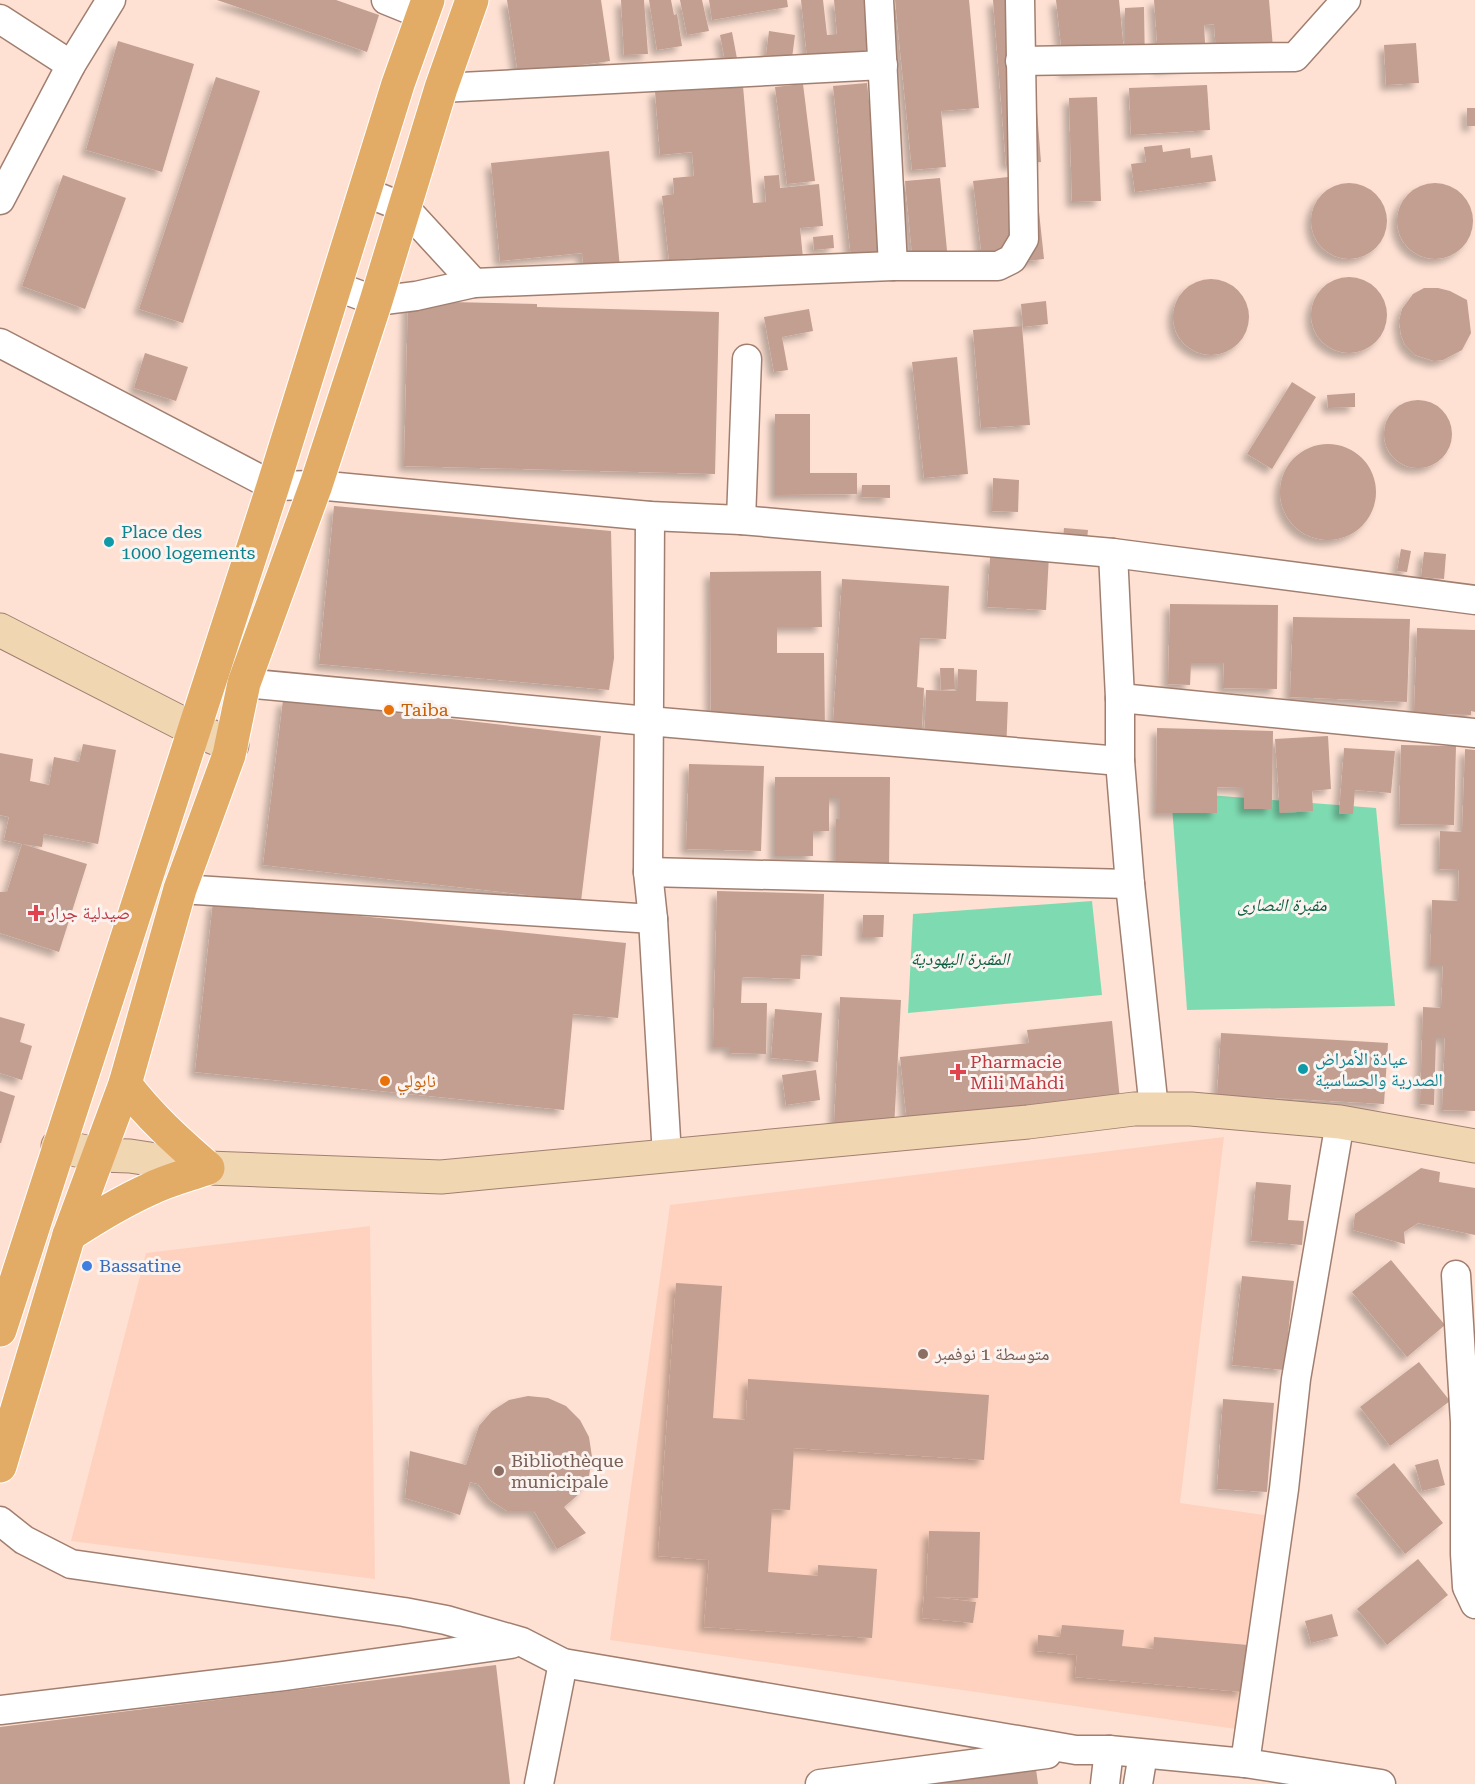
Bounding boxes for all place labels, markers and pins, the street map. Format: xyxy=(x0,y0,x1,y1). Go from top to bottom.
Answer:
place label: Place des 1000 logements xyxy=(121,521,255,563)
marker: Place des 1000 logements xyxy=(102,535,116,549)
place label: Taiba xyxy=(401,699,449,720)
marker: Taiba xyxy=(382,703,396,717)
place label: صيدلية جرار xyxy=(47,902,130,923)
marker: صيدلية جرار xyxy=(29,906,43,920)
place label: عيادة الأمراض الصدرية والحساسية xyxy=(1315,1048,1443,1090)
place label: Pharmacie Mili Mahdi xyxy=(970,1051,1065,1093)
marker: عيادة الأمراض الصدرية والحساسية xyxy=(1296,1062,1310,1076)
marker: Pharmacie Mili Mahdi xyxy=(951,1065,965,1079)
place label: نابولي xyxy=(397,1070,436,1096)
marker: نابولي xyxy=(378,1074,392,1088)
place label: Bassatine xyxy=(99,1255,181,1276)
marker: Bassatine xyxy=(80,1259,94,1273)
place label: متوسطة 1 نوفمبر xyxy=(934,1343,1050,1365)
marker: متوسطة 1 نوفمبر xyxy=(916,1347,930,1361)
place label: Bibliothèque municipale xyxy=(511,1450,624,1492)
marker: Bibliothèque municipale xyxy=(492,1464,506,1478)

